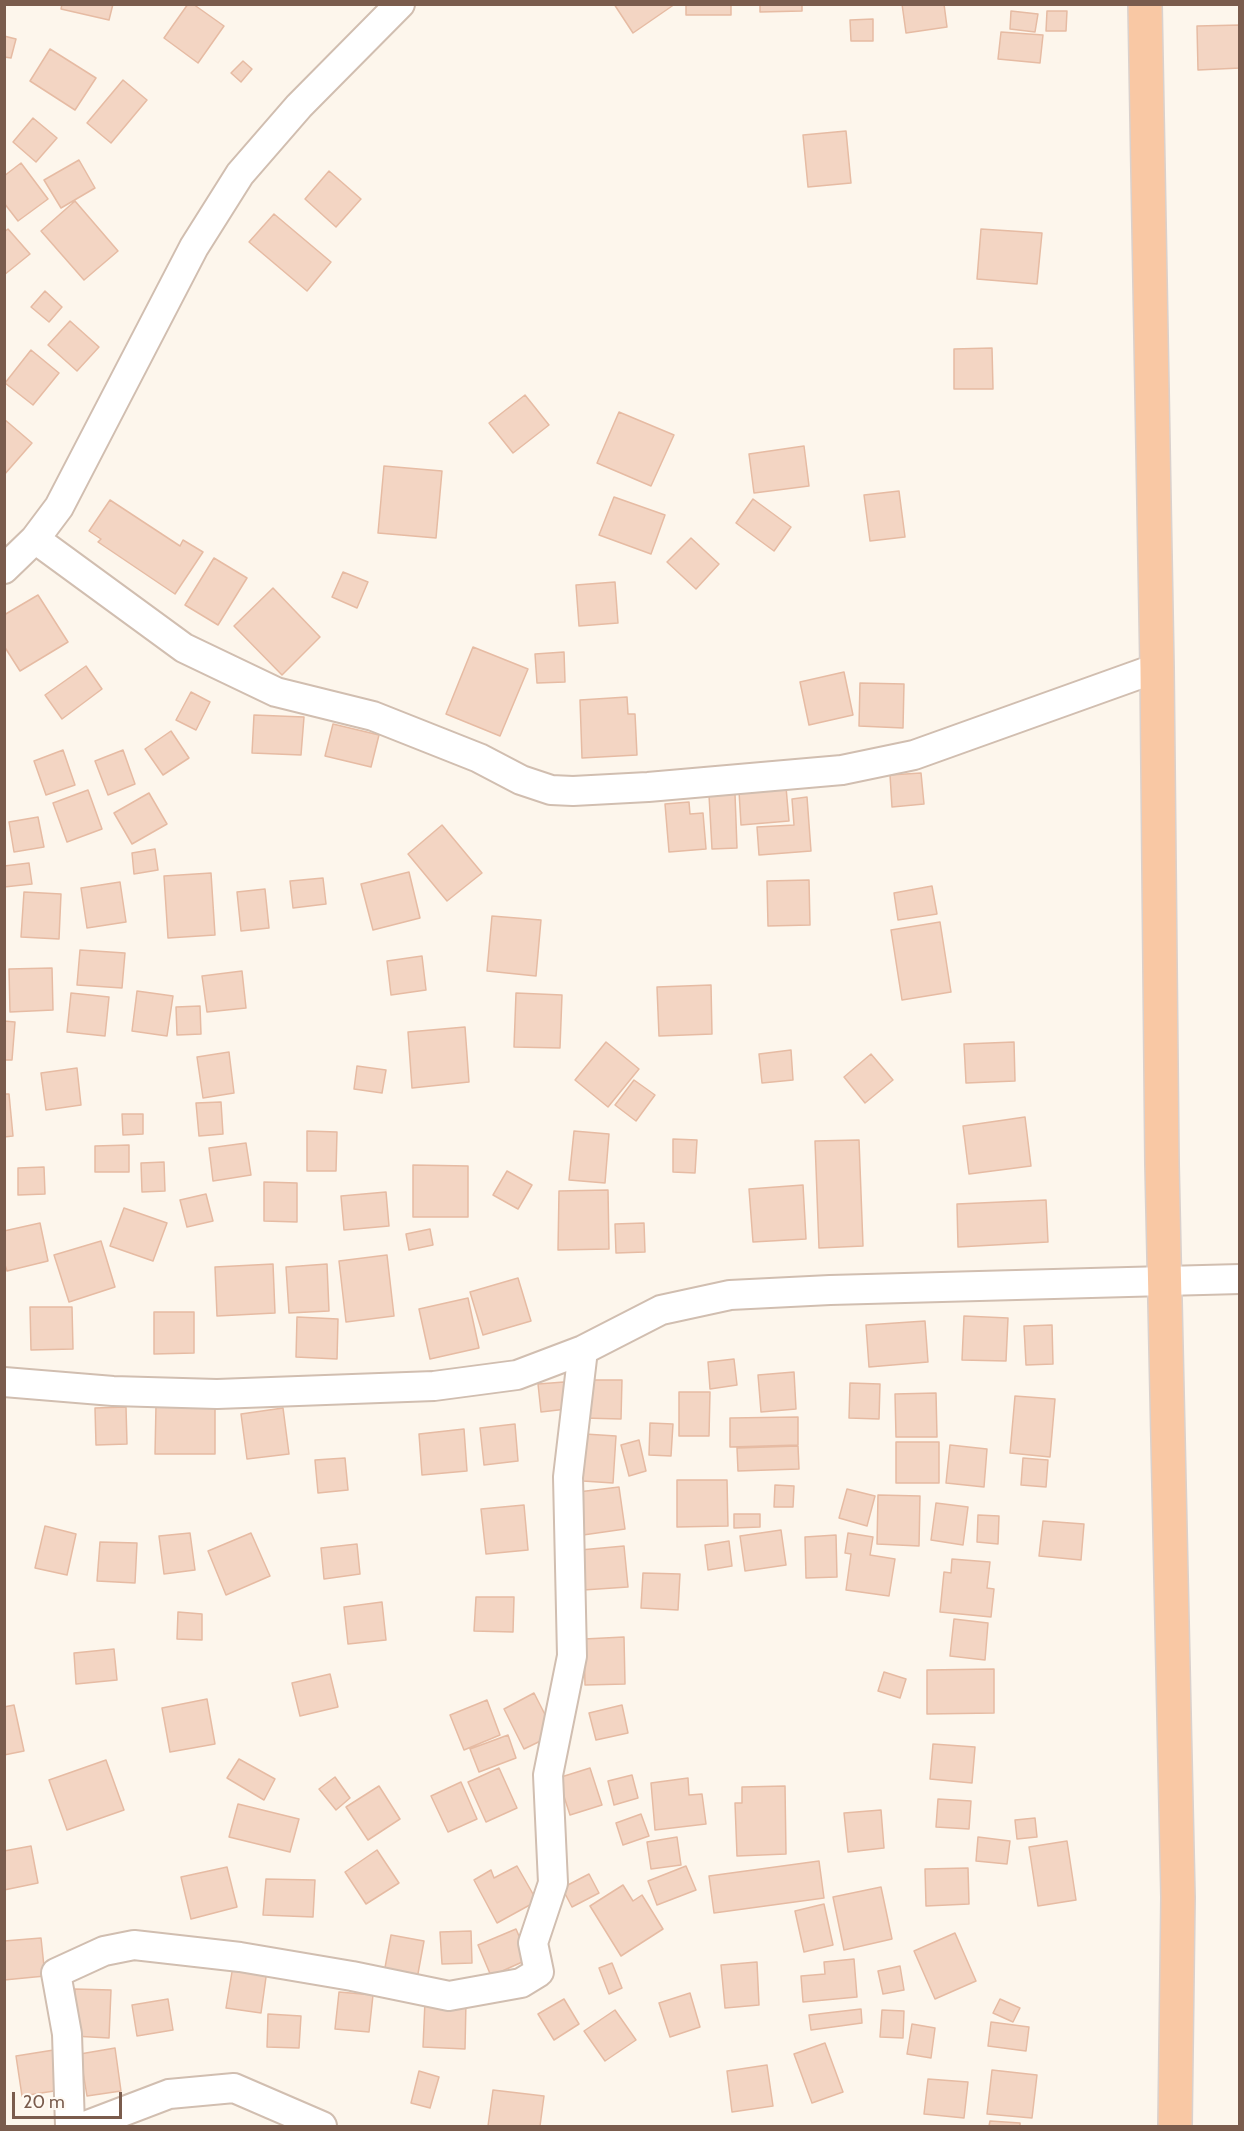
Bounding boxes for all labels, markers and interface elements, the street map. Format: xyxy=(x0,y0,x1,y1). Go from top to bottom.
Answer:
scale bar xyxy=(15,2080,124,2118)
text: 20 m xyxy=(23,2091,65,2113)

